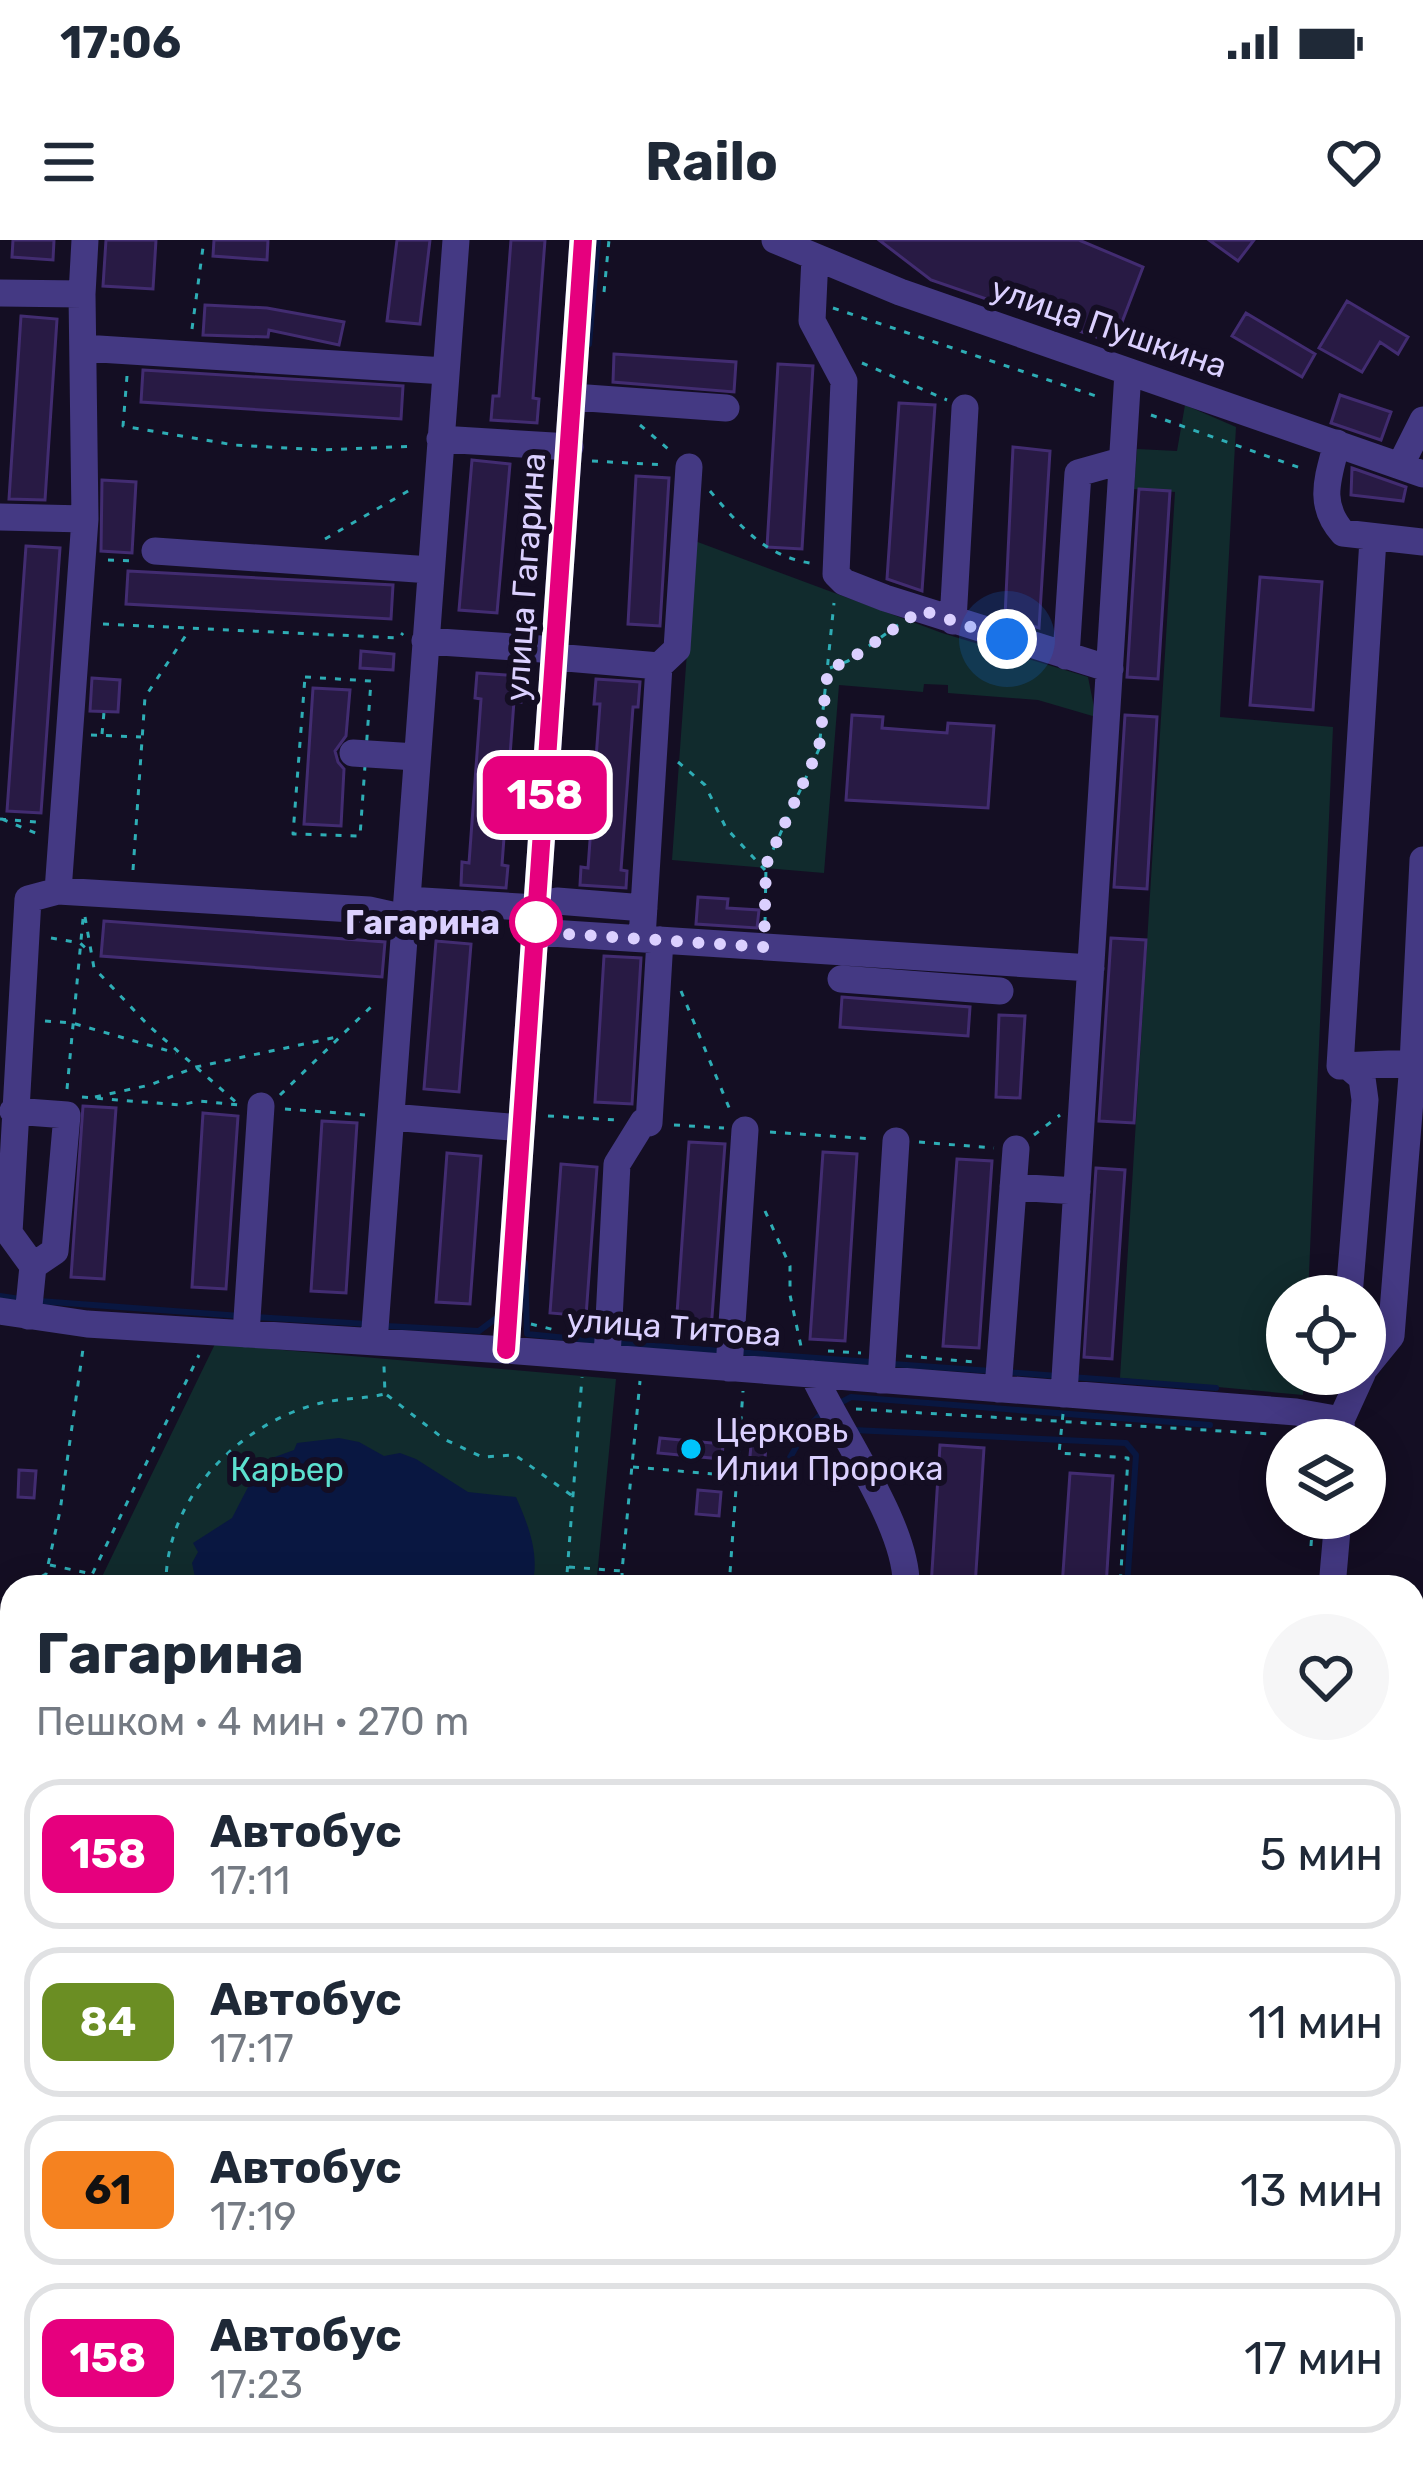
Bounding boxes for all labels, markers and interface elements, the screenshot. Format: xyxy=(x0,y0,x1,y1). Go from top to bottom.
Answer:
text: 17:06 xyxy=(60,16,181,69)
icon: menu xyxy=(36,129,102,195)
icon: heart xyxy=(1321,129,1387,195)
text: Railo xyxy=(645,130,778,194)
street label: улица Пушкина xyxy=(986,268,1232,386)
street label: улица Гагарина xyxy=(497,451,553,703)
your location xyxy=(977,609,1037,669)
line badge: 158 xyxy=(476,756,614,834)
text: 158 xyxy=(507,770,583,820)
marker: Гагарина xyxy=(511,897,561,947)
place label: Гагарина xyxy=(345,903,500,942)
map controls xyxy=(1266,1275,1386,1539)
button: locate xyxy=(1266,1275,1386,1395)
street label: улица Титова xyxy=(566,1300,782,1354)
place label: Церковь Илии Пророка xyxy=(715,1411,944,1488)
button: layers xyxy=(1266,1419,1386,1539)
marker: Церковь Илии Пророка xyxy=(678,1436,704,1462)
park label: Карьер xyxy=(230,1450,344,1489)
button: heart xyxy=(1263,1614,1389,1740)
text: Гагарина xyxy=(36,1620,304,1687)
text: Пешком · 4 мин · 270 m xyxy=(36,1699,469,1745)
text: Автобус xyxy=(210,1805,402,1858)
text: 5 мин xyxy=(1260,1828,1383,1881)
text: 158 xyxy=(70,1829,146,1879)
text: 17:11 xyxy=(210,1858,290,1904)
text: Автобус xyxy=(210,1973,402,2026)
text: 11 мин xyxy=(1248,1996,1383,2049)
text: 84 xyxy=(79,1997,137,2047)
text: 17:17 xyxy=(210,2026,293,2072)
text: Автобус xyxy=(210,2141,402,2194)
text: 13 мин xyxy=(1240,2164,1383,2217)
text: 61 xyxy=(84,2165,132,2215)
text: 17:19 xyxy=(210,2194,297,2240)
text: Автобус xyxy=(210,2309,402,2362)
text: 17 мин xyxy=(1244,2332,1383,2385)
text: 158 xyxy=(70,2333,146,2383)
text: 17:23 xyxy=(210,2362,303,2408)

